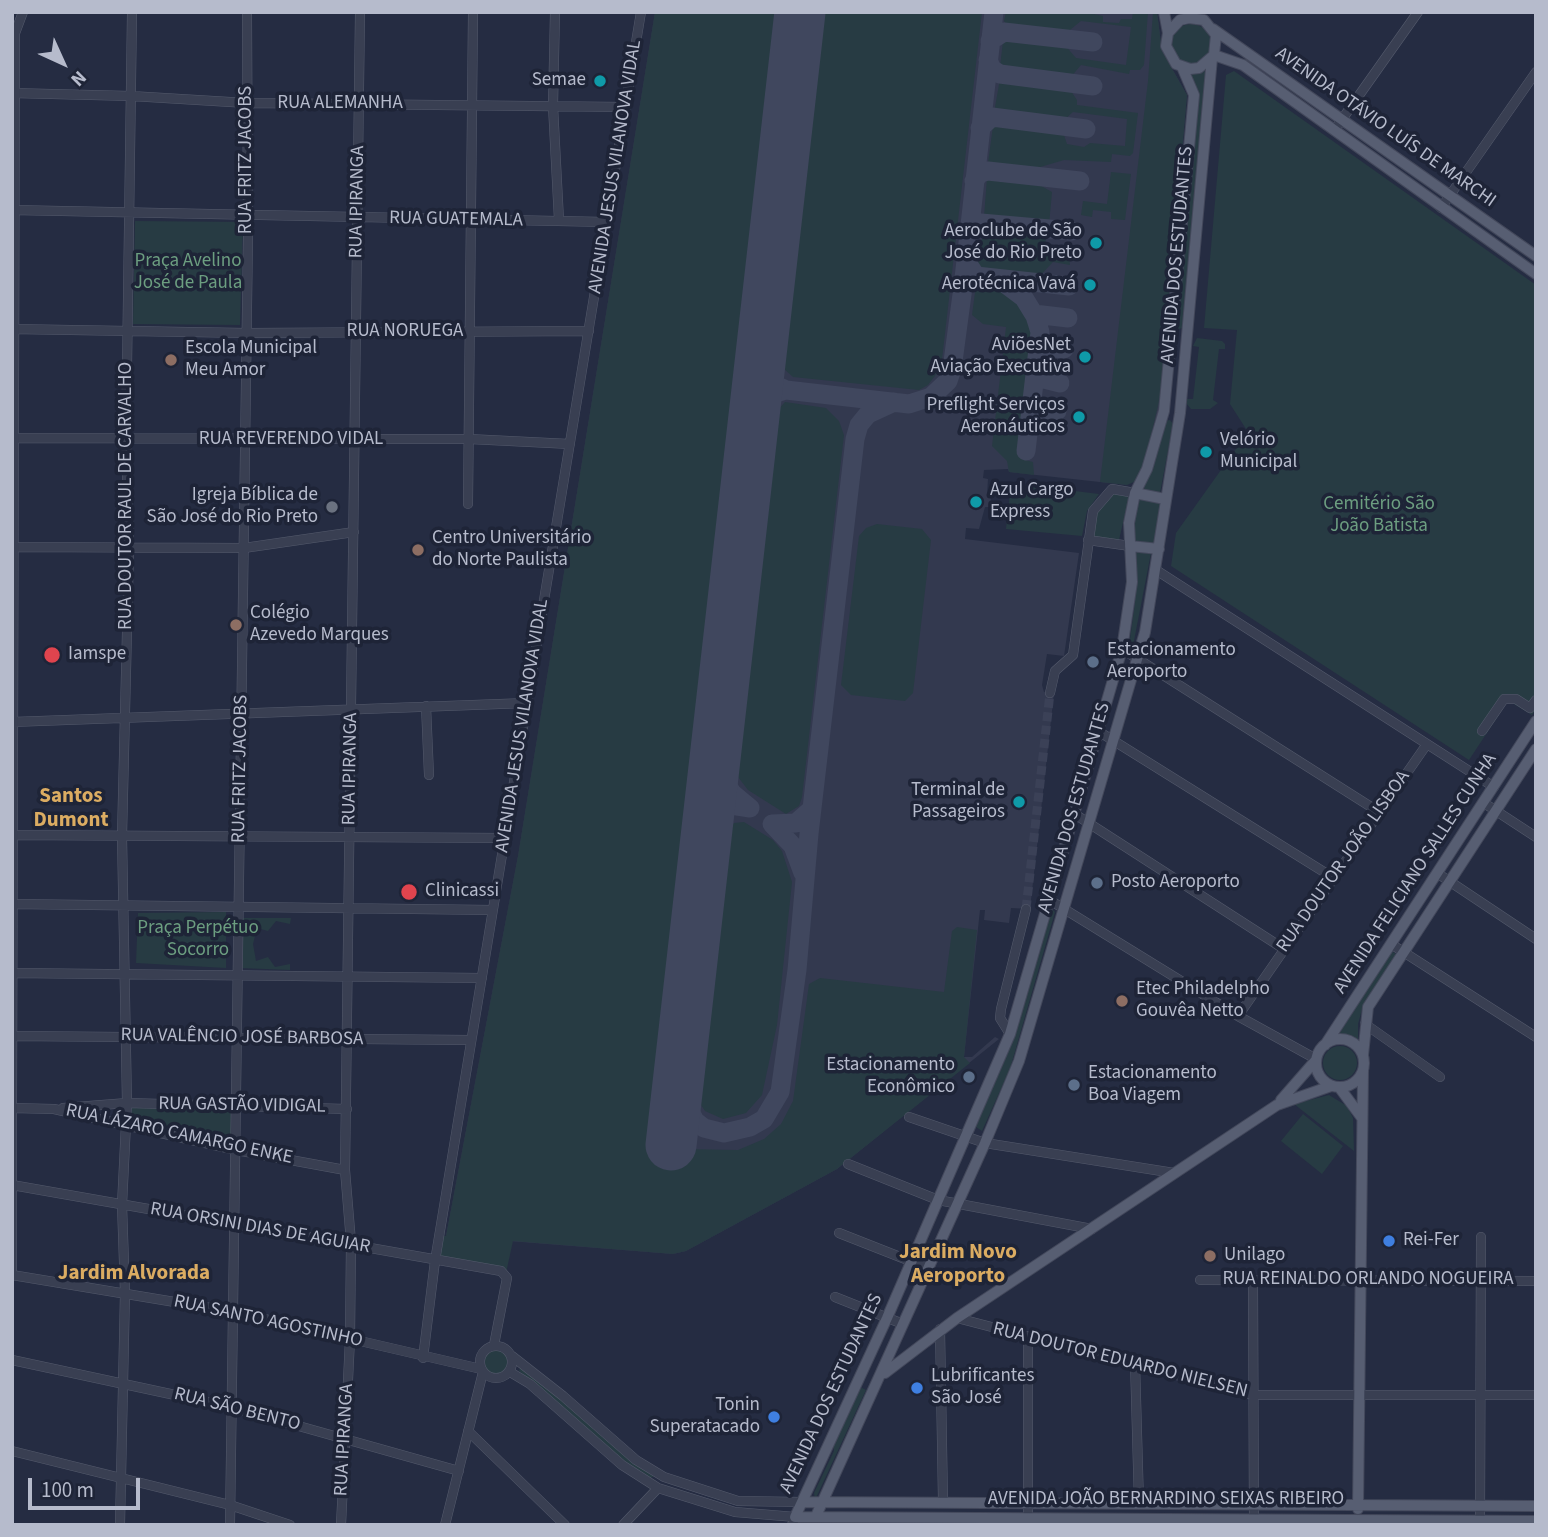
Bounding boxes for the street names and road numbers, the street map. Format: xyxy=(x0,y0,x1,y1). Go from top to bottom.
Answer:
street label: AVENIDA JESUS VILANOVA VIDAL xyxy=(585,38,647,296)
street label: AVENIDA OTÁVIO LUÍS DE MARCHI xyxy=(1270,43,1500,213)
street label: RUA FRITZ JACOBS xyxy=(236,86,258,234)
street label: RUA ALEMANHA xyxy=(277,93,403,115)
street label: RUA IPIRANGA xyxy=(346,145,370,259)
street label: AVENIDA DOS ESTUDANTES xyxy=(1157,146,1199,364)
street label: RUA GUATEMALA xyxy=(389,207,523,233)
street label: RUA NORUEGA xyxy=(347,321,463,343)
street label: RUA DOUTOR RAUL DE CARVALHO xyxy=(116,362,138,630)
street label: RUA REVERENDO VIDAL xyxy=(199,429,383,451)
street label: AVENIDA JESUS VILANOVA VIDAL xyxy=(492,597,554,855)
street label: RUA FRITZ JACOBS xyxy=(228,695,254,843)
street label: AVENIDA DOS ESTUDANTES xyxy=(1034,700,1116,916)
street label: RUA IPIRANGA xyxy=(339,712,363,826)
street label: AVENIDA FELICIANO SALLES CUNHA xyxy=(1330,750,1502,998)
street label: RUA DOUTOR JOÃO LISBOA xyxy=(1272,767,1416,957)
street label: RUA VALÊNCIO JOSÉ BARBOSA xyxy=(120,1024,364,1052)
street label: RUA GASTÃO VIDIGAL xyxy=(158,1093,326,1119)
street label: RUA LÁZARO CAMARGO ENKE xyxy=(63,1100,295,1170)
street label: RUA ORSINI DIAS DE AGUIAR xyxy=(148,1198,372,1260)
street label: RUA REINALDO ORLANDO NOGUEIRA xyxy=(1222,1269,1514,1291)
street label: RUA SANTO AGOSTINHO xyxy=(171,1291,365,1353)
street label: AVENIDA DOS ESTUDANTES xyxy=(776,1291,888,1497)
street label: RUA DOUTOR EDUARDO NIELSEN xyxy=(990,1318,1250,1404)
street label: RUA SÃO BENTO xyxy=(171,1383,303,1437)
street label: RUA IPIRANGA xyxy=(331,1383,359,1497)
street label: AVENIDA JOÃO BERNARDINO SEIXAS RIBEIRO xyxy=(988,1489,1344,1511)

